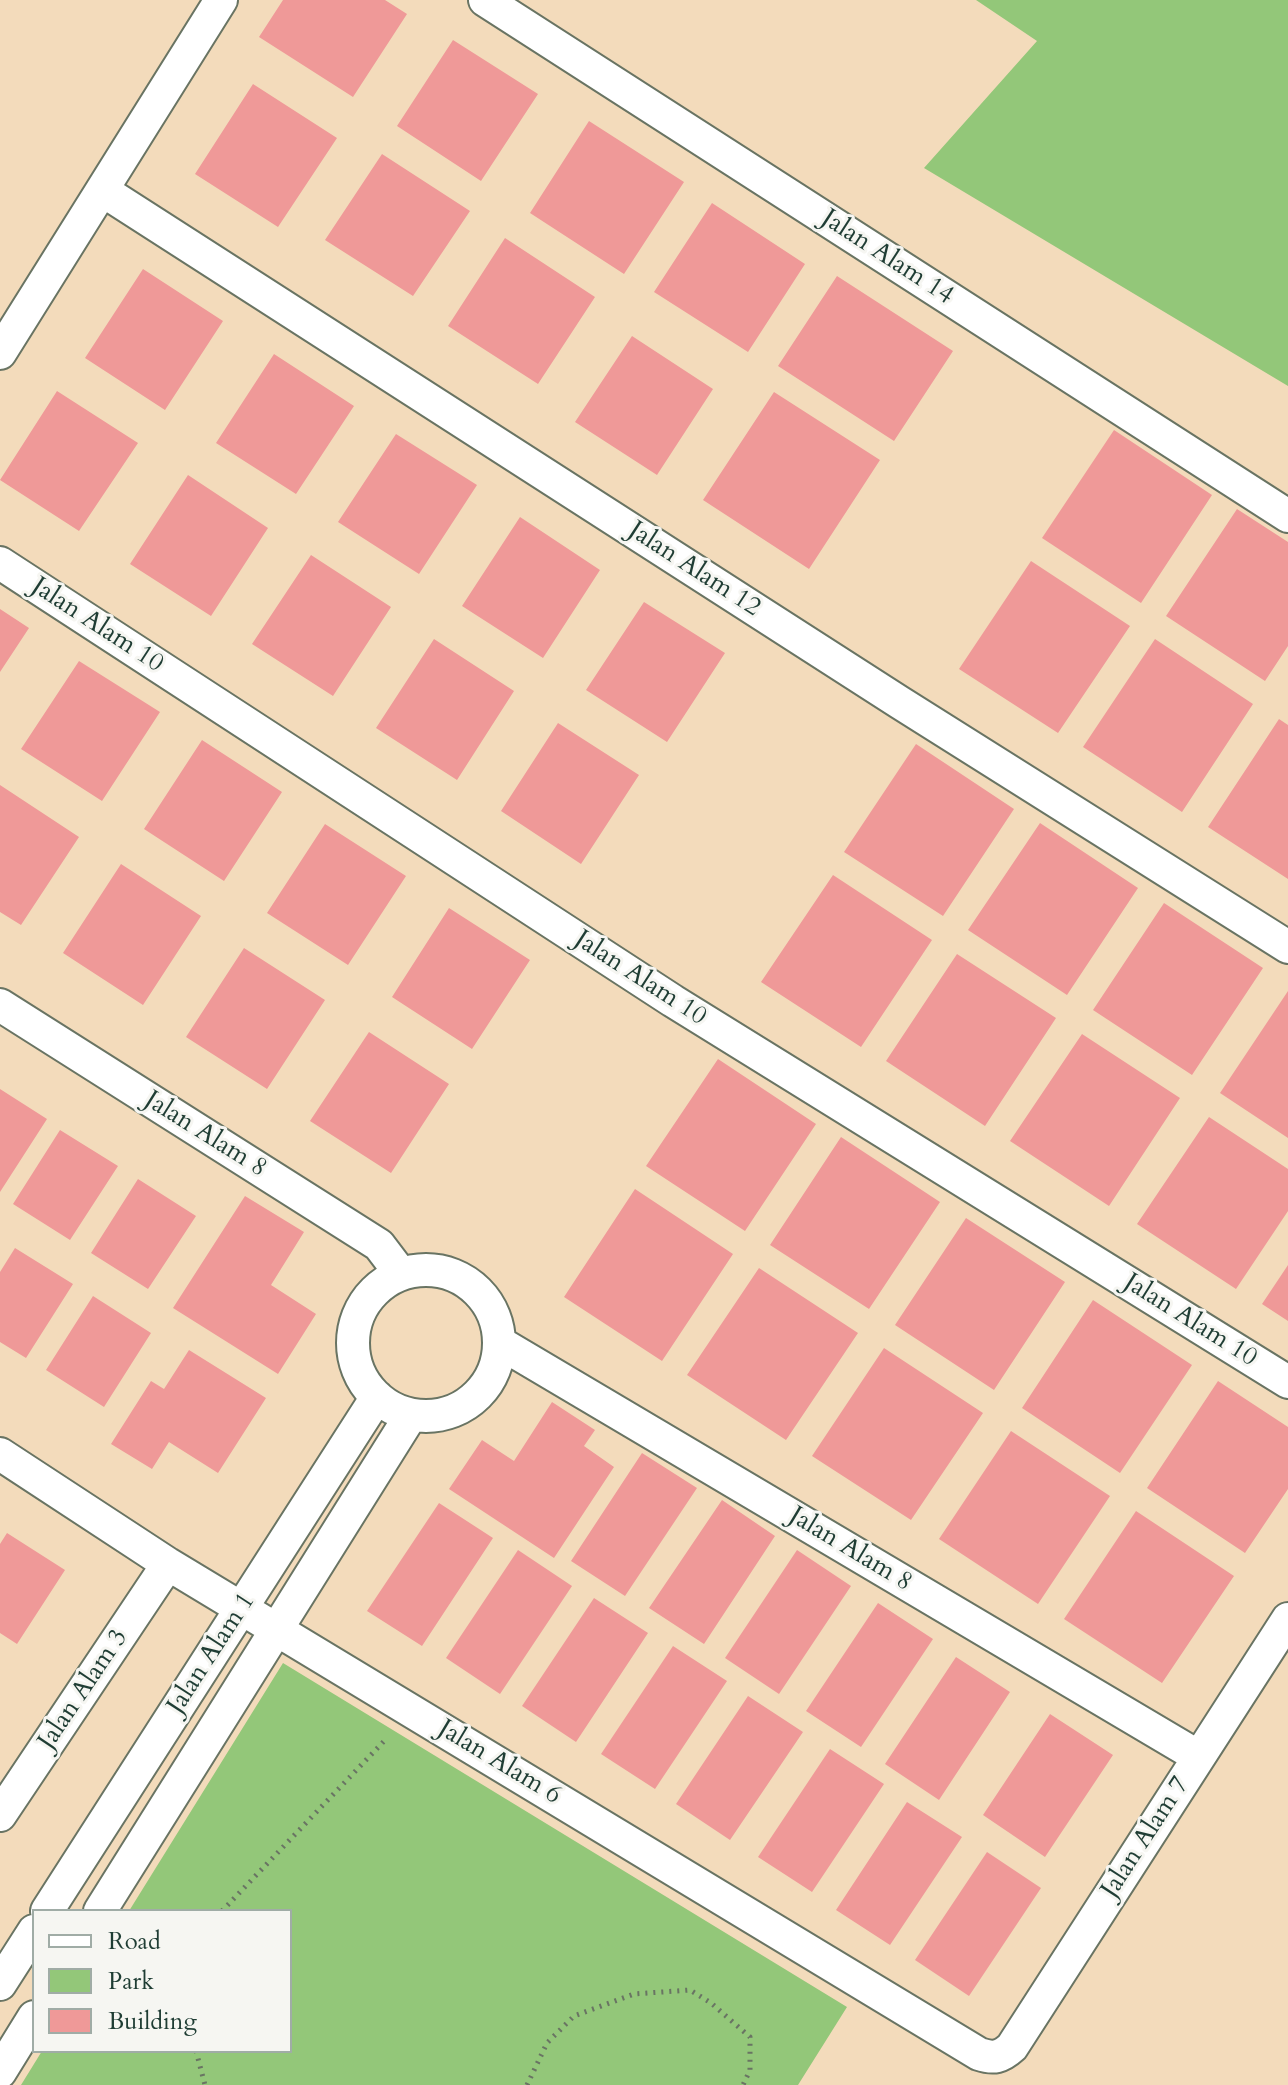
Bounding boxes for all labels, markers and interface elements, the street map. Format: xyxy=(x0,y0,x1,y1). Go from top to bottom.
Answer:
street label: Jalan Alam 14 xyxy=(815,204,959,312)
street label: Jalan Alam 12 xyxy=(622,516,766,624)
street label: Jalan Alam 10 xyxy=(25,572,169,680)
street label: Jalan Alam 10 xyxy=(568,925,712,1033)
street label: Jalan Alam 8 xyxy=(138,1085,272,1185)
street label: Jalan Alam 10 xyxy=(1117,1268,1263,1374)
street label: Jalan Alam 8 xyxy=(783,1501,917,1599)
street label: Jalan Alam 1 xyxy=(161,1588,263,1720)
street label: Jalan Alam 3 xyxy=(32,1624,136,1756)
street label: Jalan Alam 6 xyxy=(432,1714,566,1812)
street label: Jalan Alam 7 xyxy=(1095,1772,1197,1904)
legend xyxy=(32,1909,292,2053)
text: Road xyxy=(108,1925,161,1958)
text: Park xyxy=(108,1965,154,1998)
text: Building xyxy=(108,2005,197,2038)

